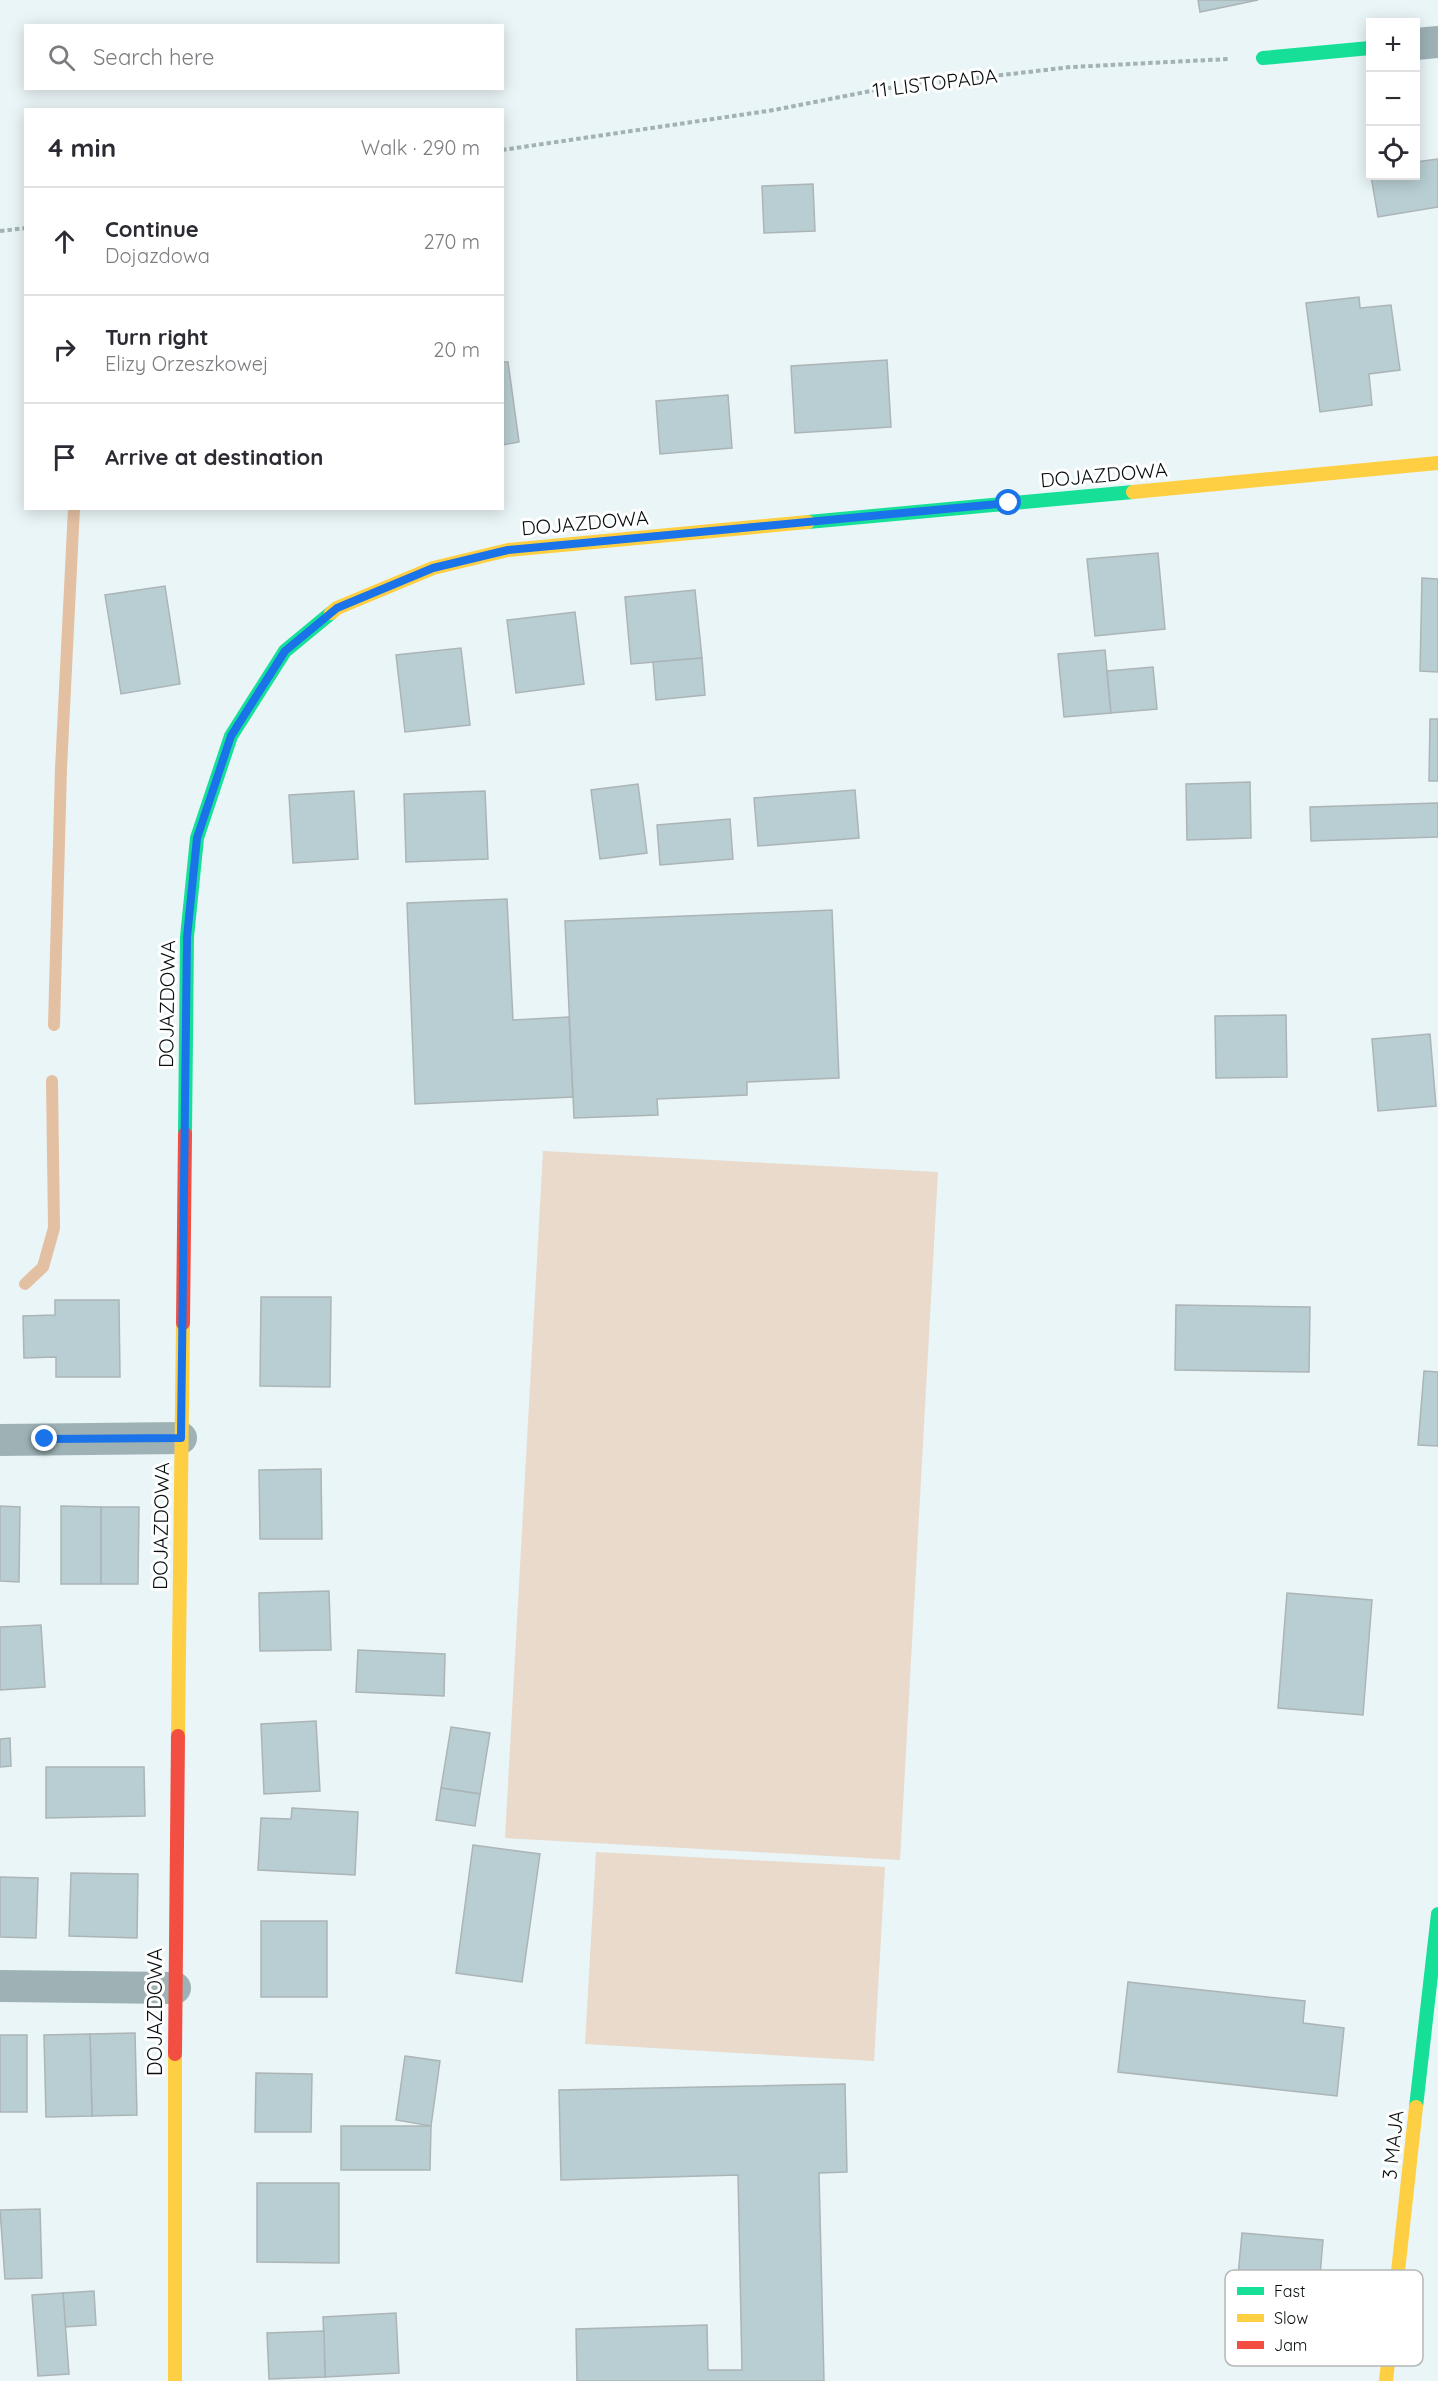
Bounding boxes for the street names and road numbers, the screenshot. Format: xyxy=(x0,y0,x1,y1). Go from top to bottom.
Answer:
street label: 11 LISTOPADA xyxy=(871,62,999,103)
street label: DOJAZDOWA xyxy=(1039,456,1169,493)
street label: DOJAZDOWA xyxy=(520,504,650,541)
street label: DOJAZDOWA xyxy=(153,940,180,1068)
street label: DOJAZDOWA xyxy=(147,1462,174,1590)
street label: DOJAZDOWA xyxy=(142,1948,167,2076)
street label: 3 MAJA xyxy=(1376,2109,1409,2181)

